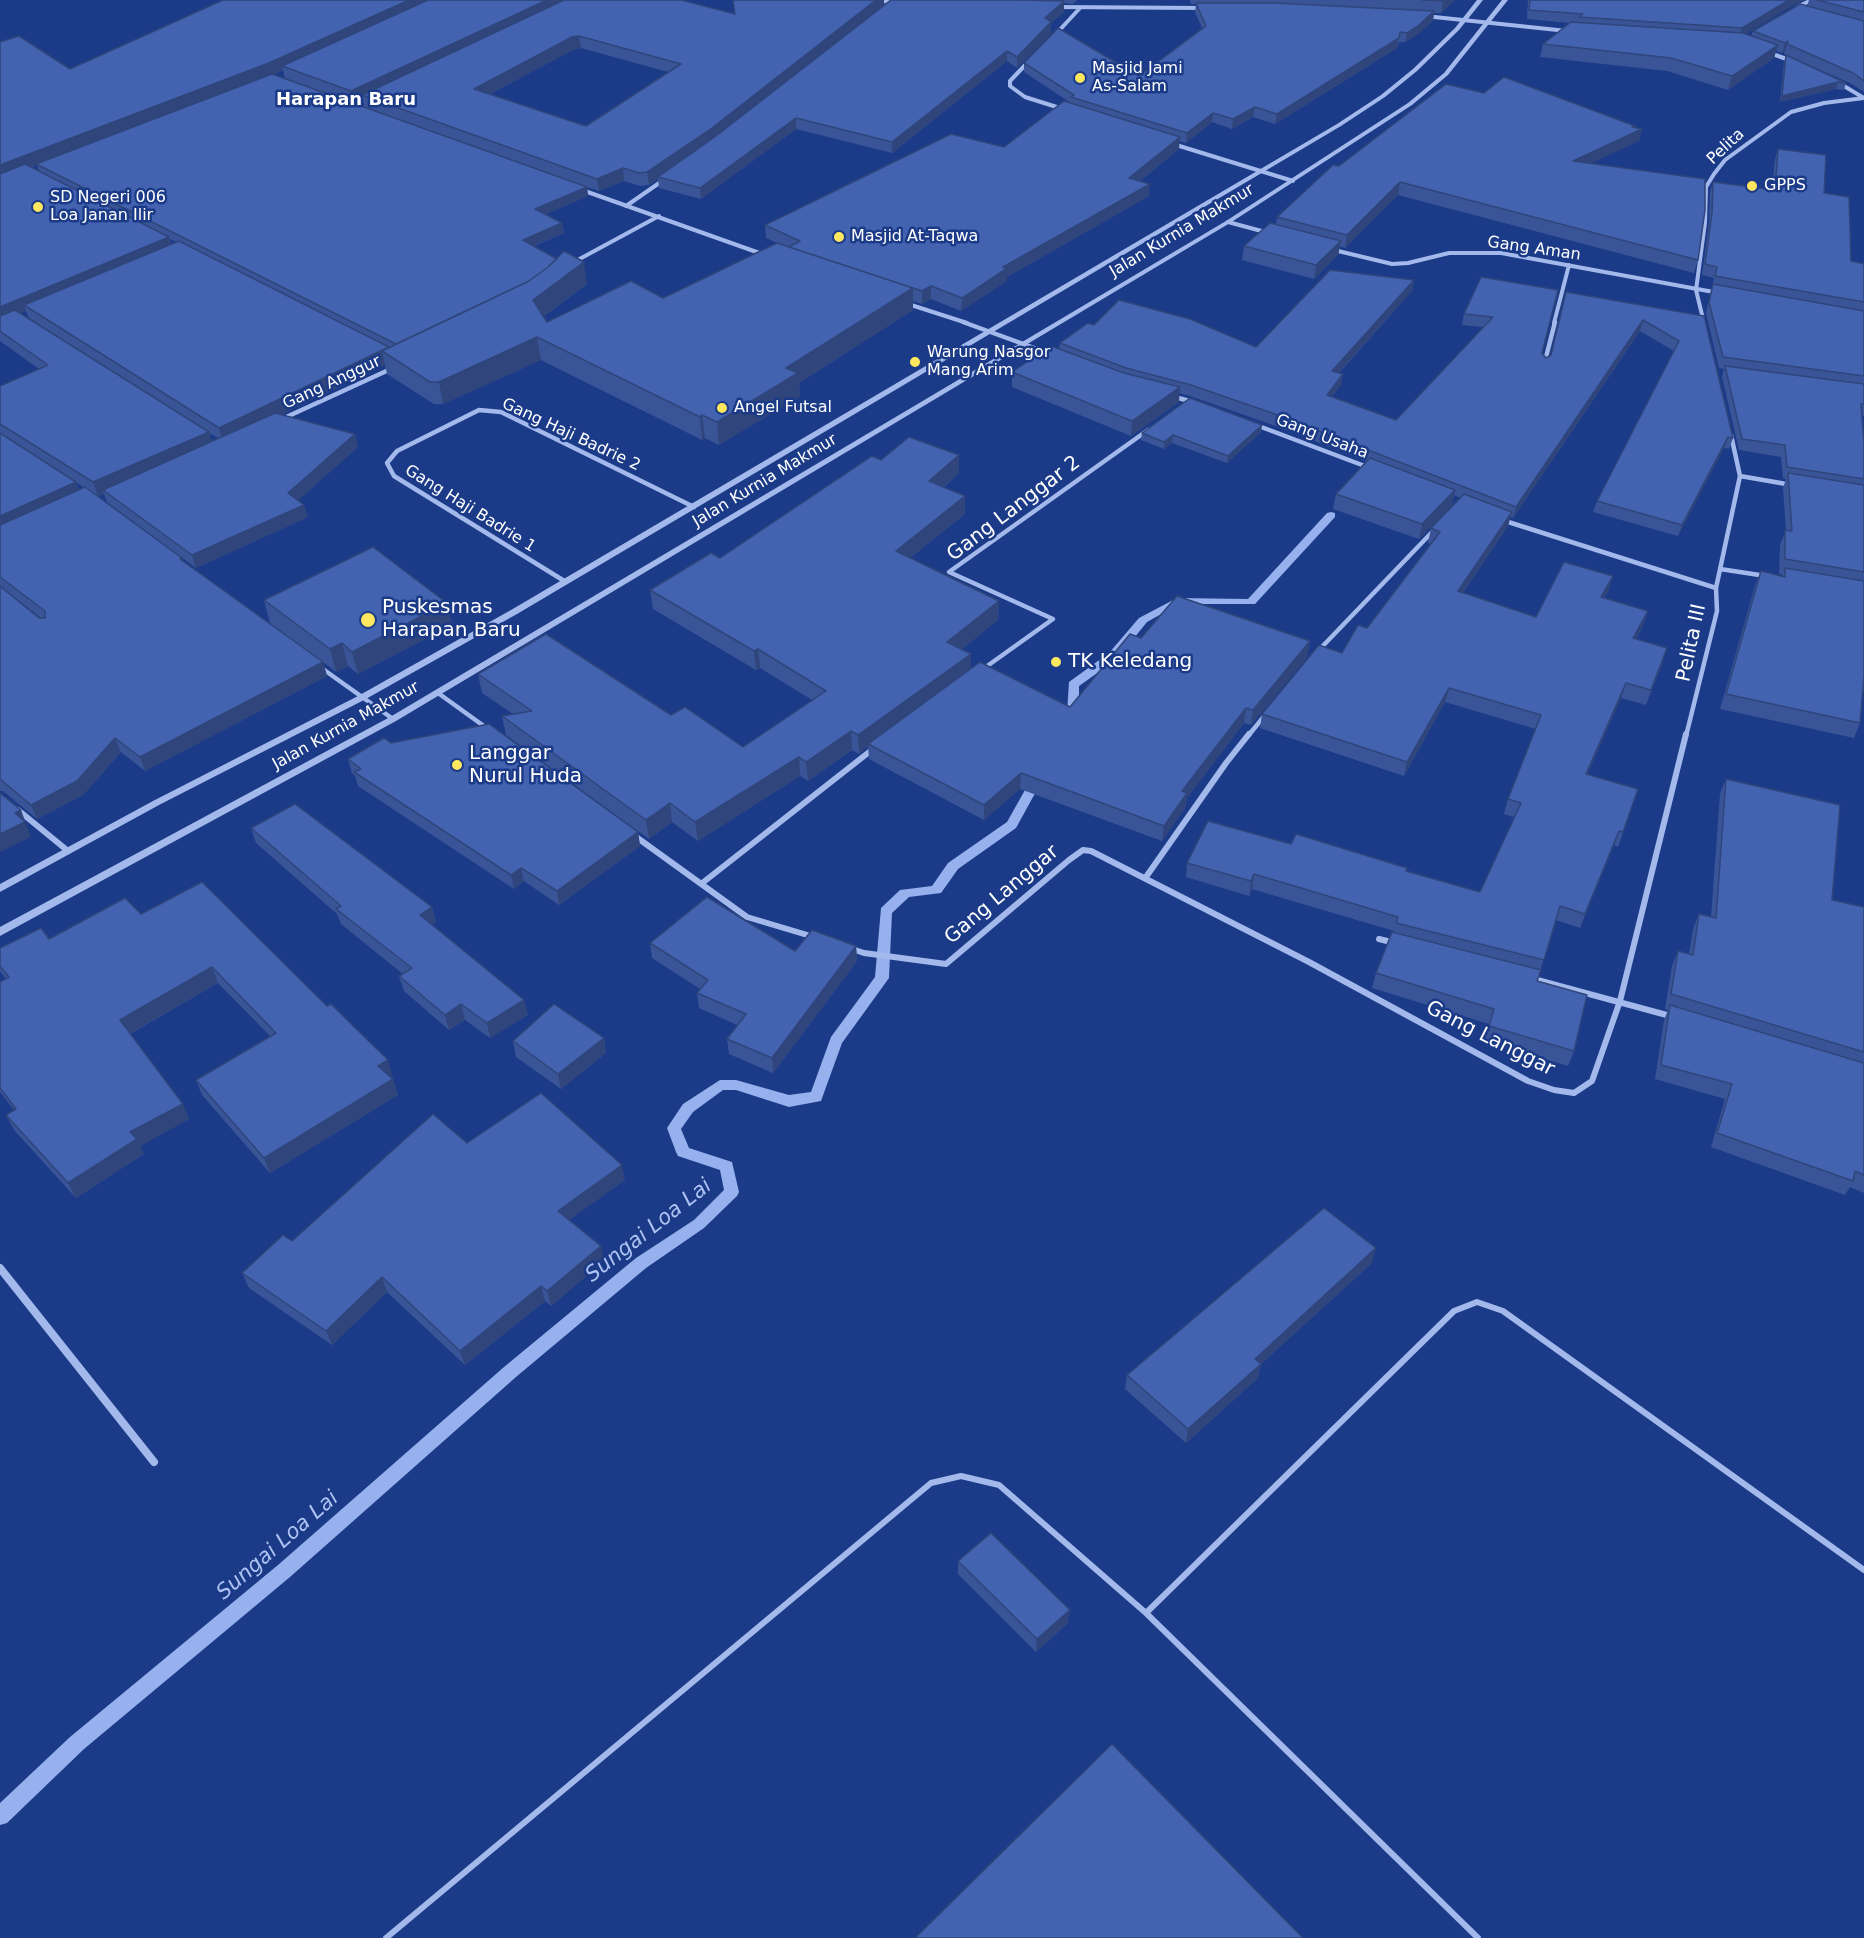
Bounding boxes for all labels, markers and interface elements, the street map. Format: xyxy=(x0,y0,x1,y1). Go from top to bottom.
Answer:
place label: Masjid Jami As-Salam xyxy=(1092,59,1183,97)
marker: Masjid Jami As-Salam xyxy=(1073,71,1087,85)
district label: Harapan Baru xyxy=(276,89,416,111)
street label: Pelita xyxy=(1703,125,1749,169)
place label: GPPS xyxy=(1764,176,1806,196)
marker: GPPS xyxy=(1745,179,1759,193)
street label: Jalan Kurnia Makmur xyxy=(1106,180,1258,282)
place label: SD Negeri 006 Loa Janan Ilir xyxy=(50,188,166,226)
marker: SD Negeri 006 Loa Janan Ilir xyxy=(31,200,45,214)
place label: Masjid At-Taqwa xyxy=(851,227,978,247)
marker: Masjid At-Taqwa xyxy=(832,230,846,244)
street label: Gang Aman xyxy=(1486,233,1582,265)
place label: Warung Nasgor Mang Arim xyxy=(927,343,1050,381)
street label: Gang Anggur xyxy=(280,352,384,414)
marker: Warung Nasgor Mang Arim xyxy=(908,355,922,369)
street label: Gang Haji Badrie 2 xyxy=(499,395,643,475)
place label: Angel Futsal xyxy=(734,398,832,418)
marker: Angel Futsal xyxy=(715,401,729,415)
street label: Gang Usaha xyxy=(1273,411,1371,463)
street label: Jalan Kurnia Makmur xyxy=(689,430,841,532)
street label: Gang Langgar 2 xyxy=(943,451,1085,567)
street label: Gang Haji Badrie 1 xyxy=(401,461,539,557)
place label: Puskesmas Harapan Baru xyxy=(382,596,521,643)
street label: Pelita III xyxy=(1672,602,1712,684)
marker: Puskesmas Harapan Baru xyxy=(359,611,377,629)
place label: TK Keledang xyxy=(1068,650,1192,674)
marker: TK Keledang xyxy=(1049,655,1063,669)
street label: Jalan Kurnia Makmur xyxy=(269,678,423,774)
place label: Langgar Nurul Huda xyxy=(469,742,582,789)
marker: Langgar Nurul Huda xyxy=(450,758,464,772)
street label: Gang Langgar xyxy=(940,840,1064,950)
street label: Gang Langgar xyxy=(1422,996,1558,1082)
water label: Sungai Loa Lai xyxy=(581,1174,717,1288)
water label: Sungai Loa Lai xyxy=(212,1486,344,1606)

